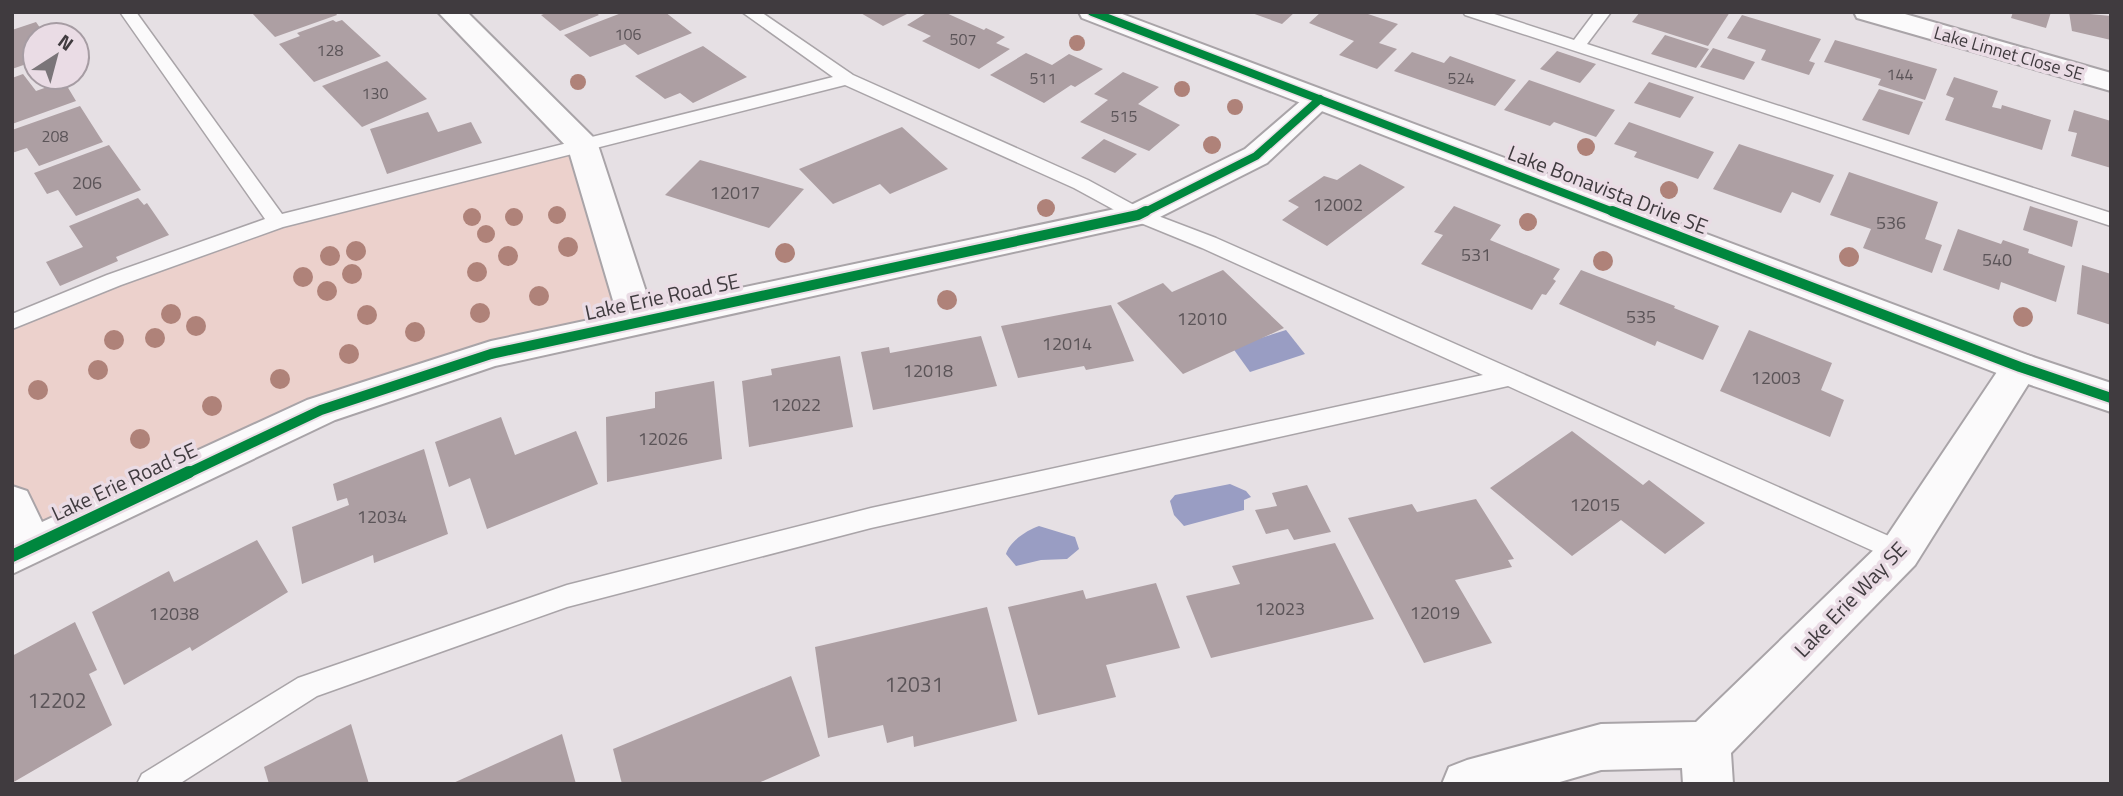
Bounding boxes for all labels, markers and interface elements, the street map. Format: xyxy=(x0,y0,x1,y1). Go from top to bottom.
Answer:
street label: Lake Linnet Close SE xyxy=(1931,19,2087,87)
north arrow xyxy=(21,21,91,91)
house number: 106 xyxy=(615,22,641,46)
text: N xyxy=(52,26,80,57)
house number: 507 xyxy=(950,27,976,51)
house number: 128 xyxy=(317,38,343,62)
house number: 144 xyxy=(1887,62,1913,86)
house number: 511 xyxy=(1030,66,1056,90)
house number: 524 xyxy=(1448,66,1474,90)
house number: 130 xyxy=(362,81,388,105)
house number: 515 xyxy=(1111,104,1137,128)
house number: 208 xyxy=(42,124,68,148)
street label: Lake Bonavista Drive SE xyxy=(1503,136,1713,242)
house number: 206 xyxy=(72,169,102,196)
house number: 12017 xyxy=(710,179,760,206)
house number: 12002 xyxy=(1313,191,1363,218)
house number: 536 xyxy=(1876,209,1906,236)
house number: 531 xyxy=(1461,241,1491,268)
house number: 540 xyxy=(1982,246,2012,273)
street label: Lake Erie Road SE xyxy=(582,264,742,328)
house number: 535 xyxy=(1626,303,1656,330)
house number: 12010 xyxy=(1177,305,1227,332)
house number: 12014 xyxy=(1042,330,1092,357)
house number: 12018 xyxy=(903,357,953,384)
house number: 12003 xyxy=(1751,364,1801,391)
house number: 12022 xyxy=(771,391,821,418)
house number: 12026 xyxy=(638,425,688,452)
street label: Lake Erie Road SE xyxy=(46,433,202,529)
house number: 12015 xyxy=(1570,491,1620,518)
house number: 12034 xyxy=(357,503,407,530)
street label: Lake Erie Way SE xyxy=(1786,534,1914,664)
house number: 12023 xyxy=(1255,595,1305,622)
house number: 12019 xyxy=(1410,599,1460,626)
house number: 12038 xyxy=(149,600,199,627)
house number: 12031 xyxy=(885,668,943,700)
house number: 12202 xyxy=(28,684,86,716)

